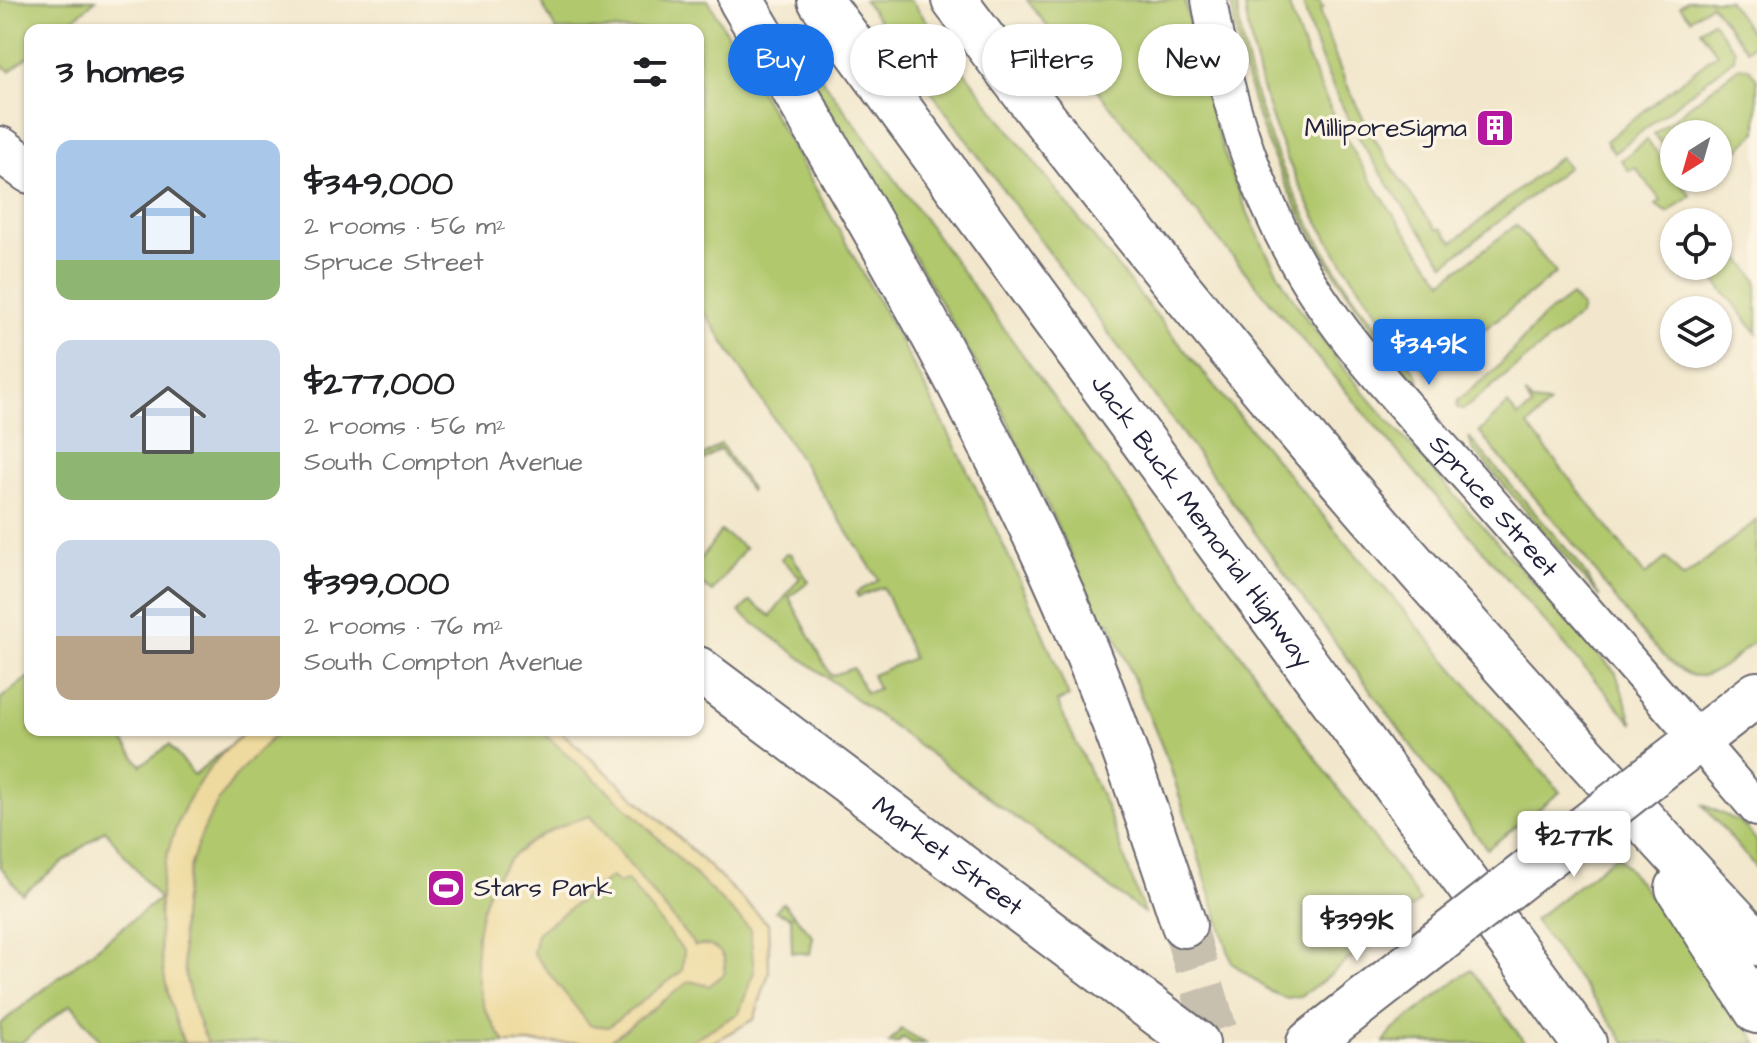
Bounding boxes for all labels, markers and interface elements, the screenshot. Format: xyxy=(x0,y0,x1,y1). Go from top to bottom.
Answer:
chip: Buy xyxy=(728,24,834,96)
chip: Rent xyxy=(850,24,966,96)
chip: Filters xyxy=(982,24,1122,96)
chip: New xyxy=(1138,24,1249,96)
text: 3 homes xyxy=(56,48,185,96)
icon: filters xyxy=(628,50,672,94)
building icon: MilliporeSigma xyxy=(1474,107,1516,149)
place label: MilliporeSigma xyxy=(1304,110,1467,148)
north arrow xyxy=(1660,120,1732,192)
map controls xyxy=(1660,120,1732,368)
text: $349,000 xyxy=(304,160,453,208)
icon: home xyxy=(120,172,216,268)
text: 2 rooms · 56 m² xyxy=(304,208,506,244)
button: locate xyxy=(1660,208,1732,280)
text: Spruce Street xyxy=(304,244,484,280)
button: layers xyxy=(1660,296,1732,368)
pin: $349K xyxy=(1373,319,1485,387)
text: $349K xyxy=(1391,327,1467,363)
text: $277,000 xyxy=(304,360,455,408)
street label: Jack Buck Memorial Highway xyxy=(1082,367,1321,676)
icon: home xyxy=(120,372,216,468)
text: 2 rooms · 56 m² xyxy=(304,408,506,444)
street label: Spruce Street xyxy=(1421,427,1567,586)
text: South Compton Avenue xyxy=(304,444,583,480)
text: $399,000 xyxy=(304,560,449,608)
icon: home xyxy=(120,572,216,668)
text: 2 rooms · 76 m² xyxy=(304,608,503,644)
text: South Compton Avenue xyxy=(304,644,583,680)
street label: Market Street xyxy=(865,788,1031,925)
pin: $277K xyxy=(1518,811,1630,879)
text: $277K xyxy=(1535,819,1613,855)
sports icon: Stars Park xyxy=(425,867,467,909)
place label: Stars Park xyxy=(474,870,612,906)
pin: $399K xyxy=(1301,895,1413,963)
text: $399K xyxy=(1320,903,1394,939)

